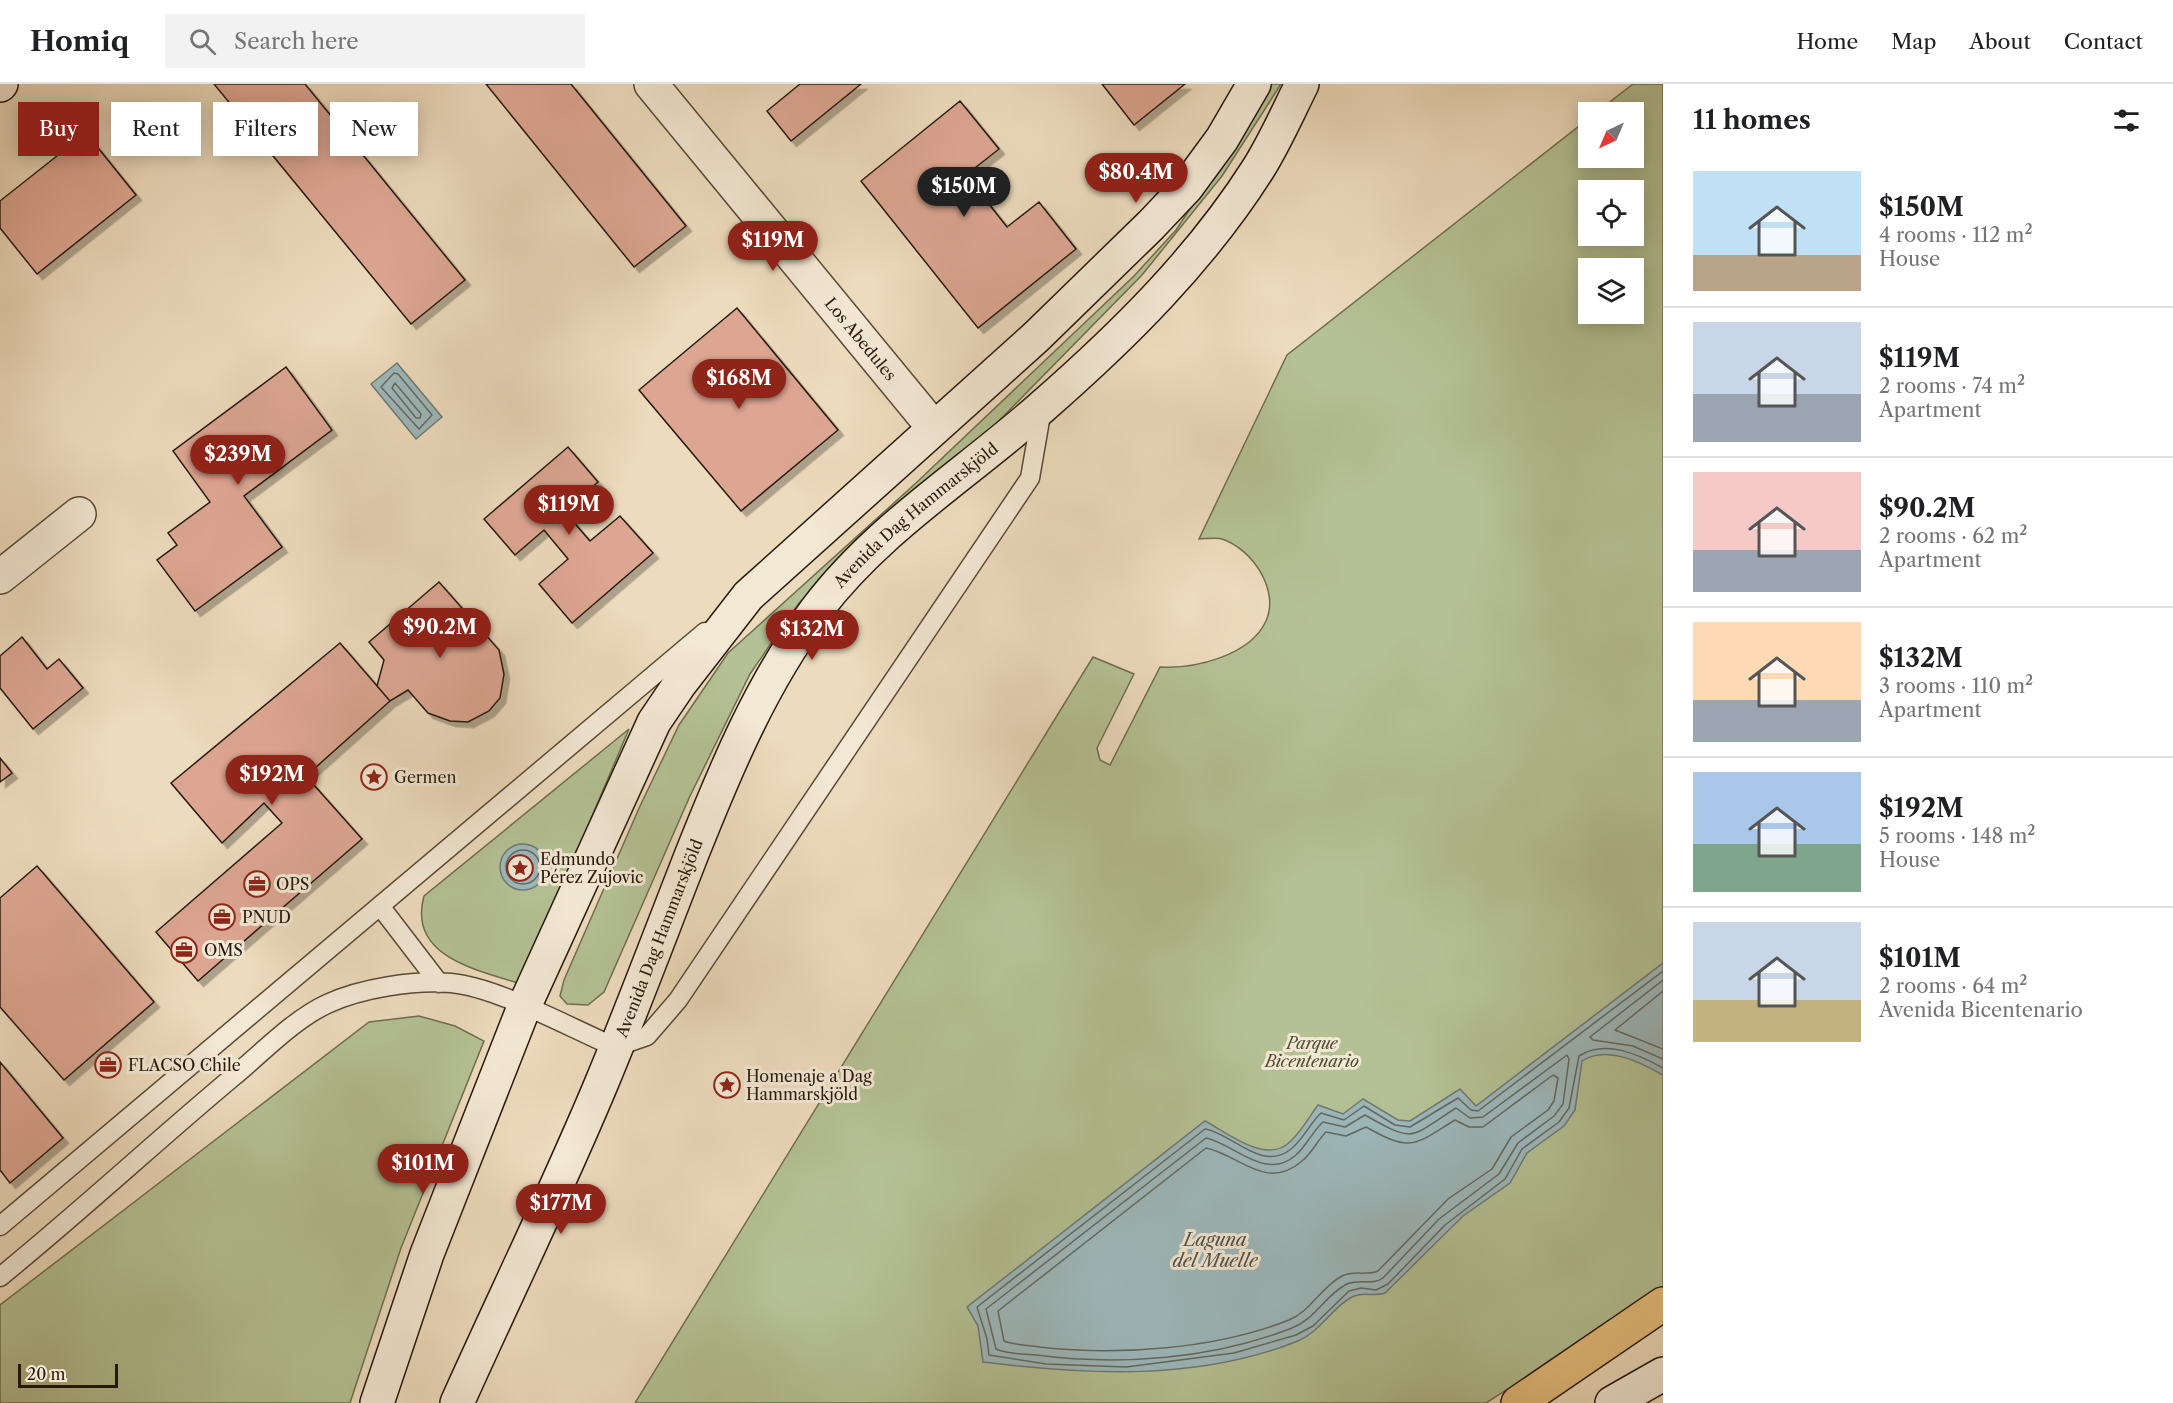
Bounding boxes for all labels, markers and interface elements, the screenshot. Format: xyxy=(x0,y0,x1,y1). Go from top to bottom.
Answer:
search box xyxy=(165,14,585,68)
text: Homiq xyxy=(30,24,129,58)
icon: search xyxy=(186,25,219,58)
text: Search here xyxy=(234,28,359,55)
text: Home xyxy=(1797,29,1858,54)
text: Map xyxy=(1891,29,1936,54)
text: About xyxy=(1969,29,2031,54)
text: Contact xyxy=(2064,29,2143,54)
chip: Buy xyxy=(18,102,99,156)
chip: Rent xyxy=(111,102,201,156)
chip: Filters xyxy=(213,102,318,156)
chip: New xyxy=(330,102,418,156)
north arrow xyxy=(1578,102,1644,168)
map controls xyxy=(1578,102,1644,324)
text: 11 homes xyxy=(1693,104,1811,136)
icon: filters xyxy=(2110,104,2143,137)
pin: $80.4M xyxy=(1087,153,1185,204)
text: $80.4M xyxy=(1099,160,1173,184)
pin: $150M xyxy=(922,167,1006,218)
text: $150M xyxy=(931,174,997,198)
button: locate xyxy=(1578,180,1644,246)
text: $150M xyxy=(1879,191,1964,223)
icon: home xyxy=(1741,195,1813,267)
pin: $119M xyxy=(731,221,815,272)
text: 4 rooms · 112 m² xyxy=(1879,223,2033,247)
text: $119M xyxy=(742,228,804,252)
text: House xyxy=(1879,247,1940,271)
button: layers xyxy=(1578,258,1644,324)
street label: Los Abedules xyxy=(821,293,901,384)
text: $119M xyxy=(1879,342,1960,374)
icon: home xyxy=(1741,346,1813,418)
pin: $168M xyxy=(697,359,781,410)
text: $168M xyxy=(706,366,772,390)
text: 2 rooms · 74 m² xyxy=(1879,374,2025,398)
text: Apartment xyxy=(1879,398,1982,422)
pin: $239M xyxy=(196,435,280,486)
street label: Avenida Dag Hammarskjöld xyxy=(828,438,1002,592)
text: $239M xyxy=(204,442,272,466)
pin: $119M xyxy=(527,485,611,536)
text: $119M xyxy=(538,492,600,516)
text: $90.2M xyxy=(1879,492,1975,524)
icon: home xyxy=(1741,496,1813,568)
text: 2 rooms · 62 m² xyxy=(1879,524,2027,548)
text: Apartment xyxy=(1879,548,1982,572)
pin: $90.2M xyxy=(391,608,489,659)
pin: $132M xyxy=(770,610,854,661)
text: $90.2M xyxy=(403,615,477,639)
text: $132M xyxy=(780,617,844,641)
text: $132M xyxy=(1879,642,1963,674)
icon: home xyxy=(1741,646,1813,718)
text: 3 rooms · 110 m² xyxy=(1879,674,2033,698)
text: Apartment xyxy=(1879,698,1982,722)
pin: $192M xyxy=(230,755,314,806)
text: $192M xyxy=(239,762,305,786)
place icon: Germen xyxy=(359,762,389,792)
place label: Germen xyxy=(394,767,456,787)
text: $192M xyxy=(1879,792,1964,824)
icon: home xyxy=(1741,796,1813,868)
text: 5 rooms · 148 m² xyxy=(1879,824,2035,848)
street label: Avenida Dag Hammarskjöld xyxy=(611,836,707,1041)
text: House xyxy=(1879,848,1940,872)
place label: Edmundo Pérez Zujovic xyxy=(540,849,643,887)
place icon: Edmundo Pérez Zujovic xyxy=(505,853,535,883)
office icon: OPS xyxy=(242,869,272,899)
place label: OPS xyxy=(276,874,309,894)
office icon: PNUD xyxy=(207,902,237,932)
place label: PNUD xyxy=(242,907,291,927)
office icon: OMS xyxy=(169,935,199,965)
place label: OMS xyxy=(204,940,243,960)
text: $101M xyxy=(1879,942,1961,974)
icon: home xyxy=(1741,946,1813,1018)
text: 2 rooms · 64 m² xyxy=(1879,974,2028,998)
text: Avenida Bicentenario xyxy=(1879,998,2083,1022)
park label: Parque Bicentenario xyxy=(1263,1033,1359,1071)
office icon: FLACSO Chile xyxy=(93,1050,123,1080)
place label: FLACSO Chile xyxy=(128,1055,241,1075)
place label: Homenaje a Dag Hammarskjöld xyxy=(746,1066,872,1104)
place icon: Homenaje a Dag Hammarskjöld xyxy=(712,1070,742,1100)
pin: $101M xyxy=(381,1144,465,1195)
text: $101M xyxy=(392,1151,454,1175)
pin: $177M xyxy=(519,1184,603,1235)
text: $177M xyxy=(530,1191,592,1215)
water label: Laguna del Muelle xyxy=(1172,1229,1259,1272)
scale bar xyxy=(18,1361,118,1388)
text: 20 m xyxy=(27,1364,66,1384)

